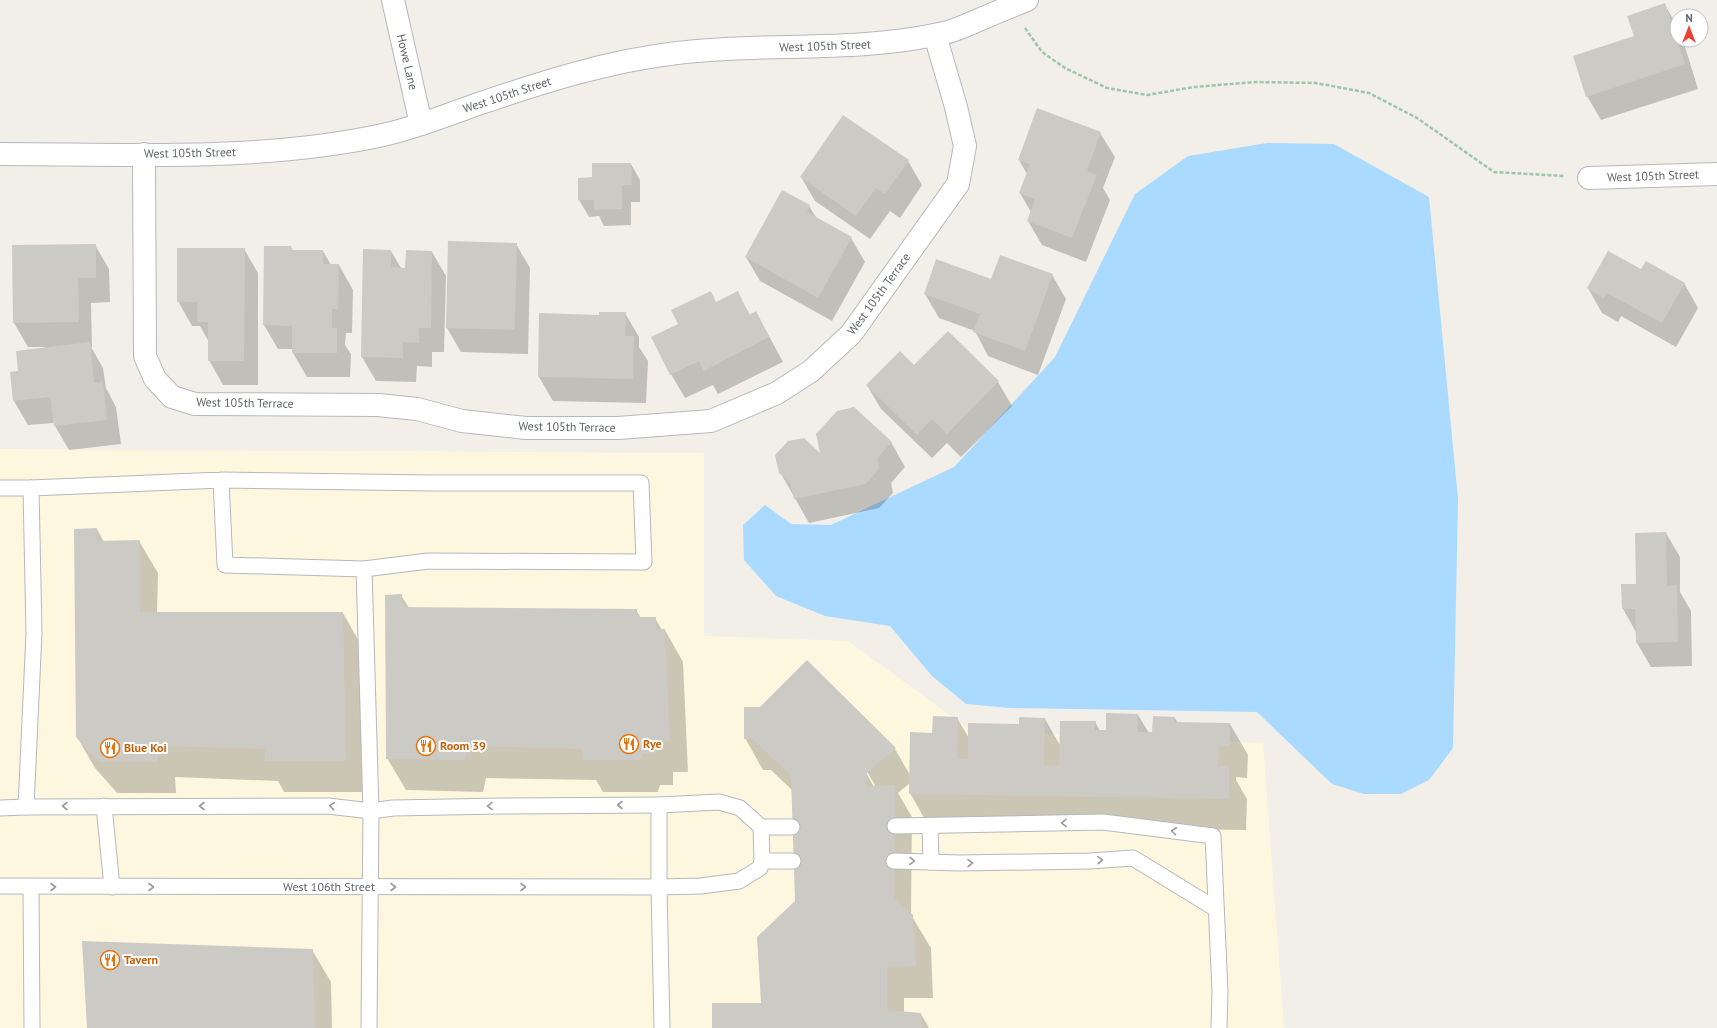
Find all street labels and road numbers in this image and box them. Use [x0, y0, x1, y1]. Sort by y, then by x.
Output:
street label: Howe Lane [394, 32, 421, 91]
street label: West 105th Street [779, 36, 871, 55]
street label: West 105th Street [461, 73, 553, 116]
street label: West 105th Street [144, 144, 236, 161]
street label: West 105th Street [1607, 166, 1699, 185]
street label: West 105th Terrace [844, 250, 913, 338]
street label: West 105th Terrace [196, 394, 294, 411]
street label: West 105th Terrace [518, 418, 616, 435]
street label: West 106th Street [283, 879, 375, 894]

